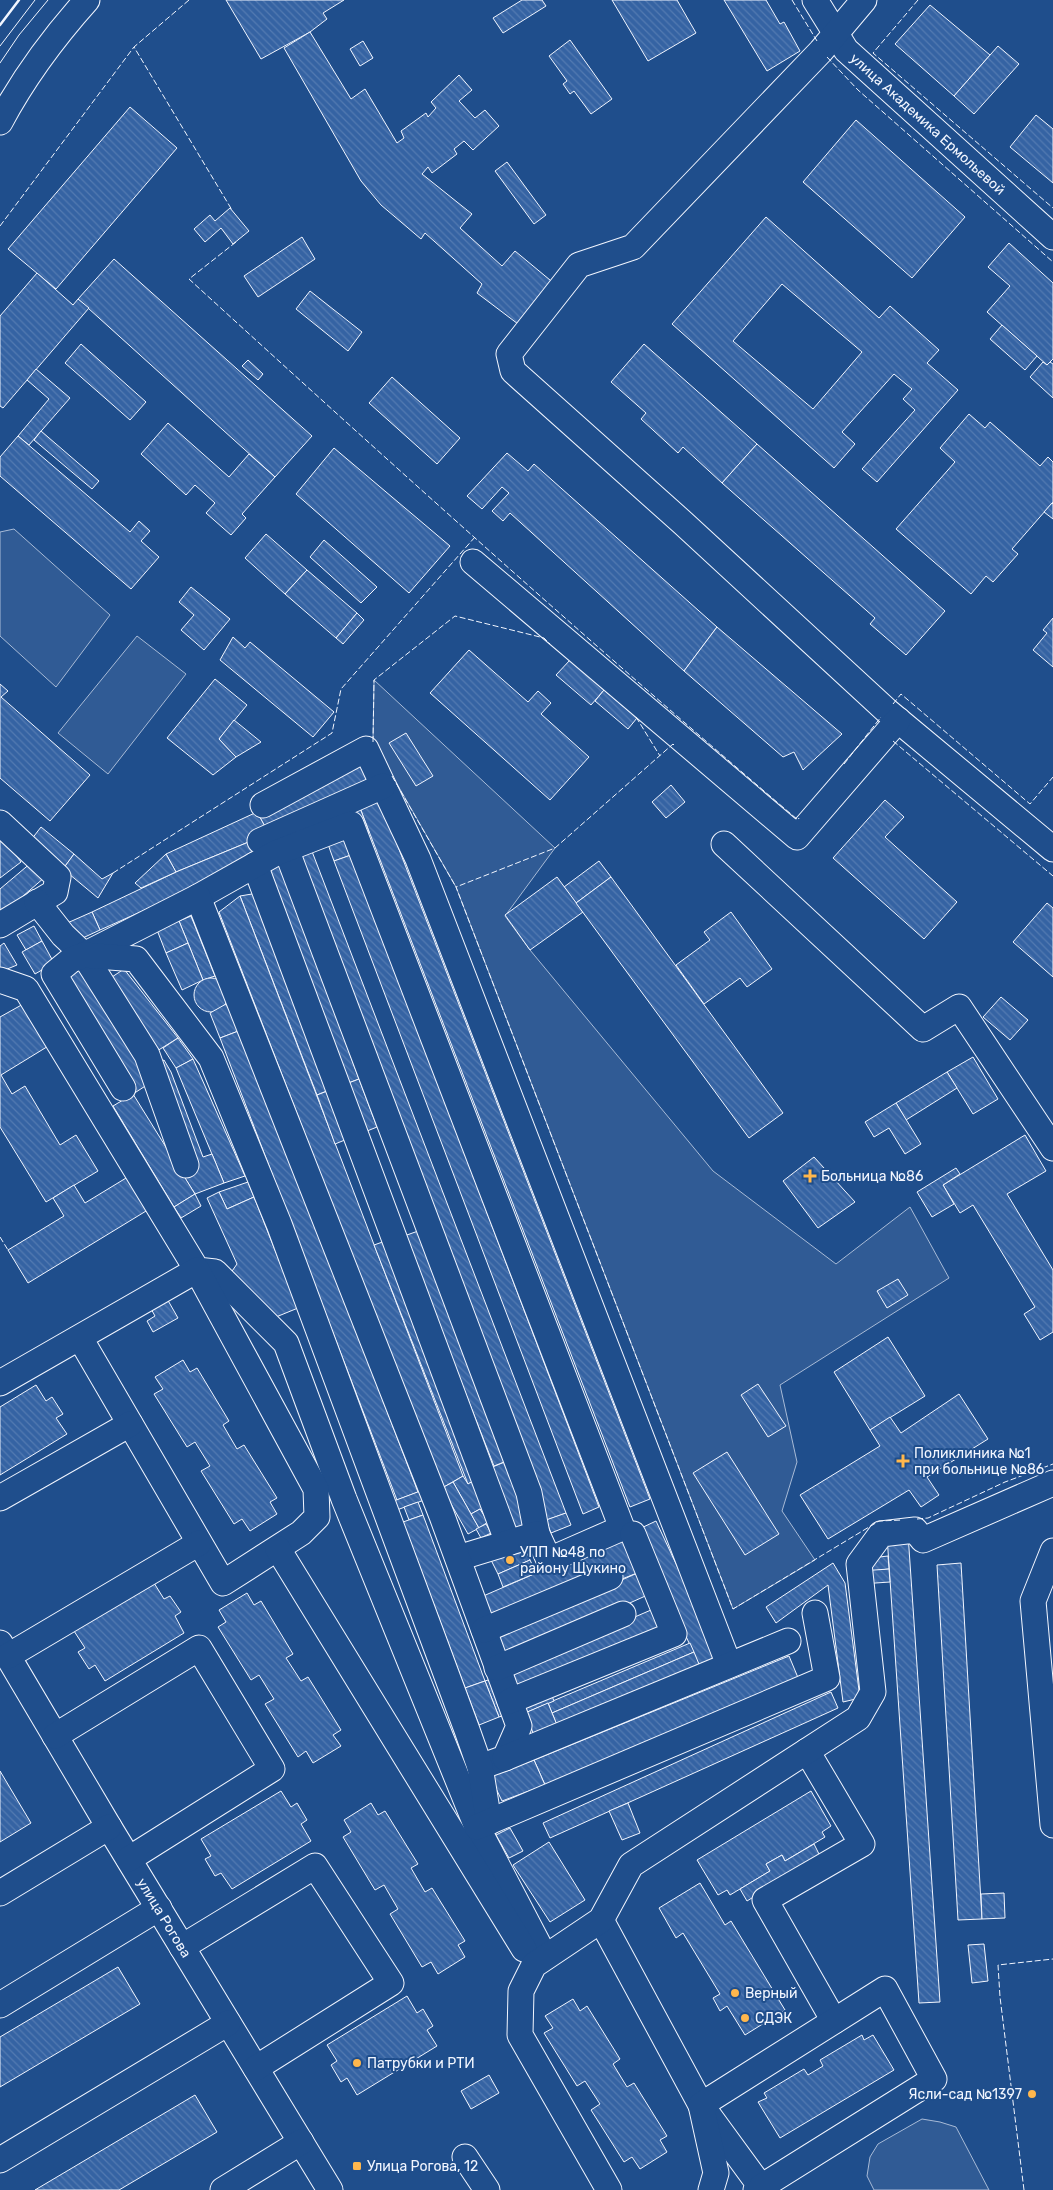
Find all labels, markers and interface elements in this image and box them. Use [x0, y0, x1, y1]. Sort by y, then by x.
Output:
street label: улица Академика Ермольевой [847, 49, 1009, 198]
place label: Больница №86 [821, 1168, 923, 1185]
marker: Больница №86 [803, 1169, 817, 1183]
place label: Поликлиника №1 при больнице №86 [914, 1445, 1044, 1478]
marker: Поликлиника №1 при больнице №86 [896, 1454, 910, 1468]
place label: УПП №48 по району Щукино [520, 1544, 626, 1577]
marker: УПП №48 по району Щукино [504, 1554, 516, 1566]
street label: улица Рогова [133, 1875, 195, 1961]
place label: Верный [745, 1985, 798, 2002]
marker: Верный [729, 1987, 741, 1999]
place label: СДЭК [755, 2010, 792, 2027]
marker: СДЭК [739, 2012, 751, 2024]
place label: Патрубки и РТИ [367, 2055, 475, 2072]
marker: Патрубки и РТИ [351, 2057, 363, 2069]
place label: Ясли-сад №1397 [908, 2086, 1022, 2103]
marker: Ясли-сад №1397 [1026, 2088, 1038, 2100]
place label: Улица Рогова, 12 [367, 2158, 478, 2175]
marker: Улица Рогова, 12 [351, 2160, 363, 2172]

